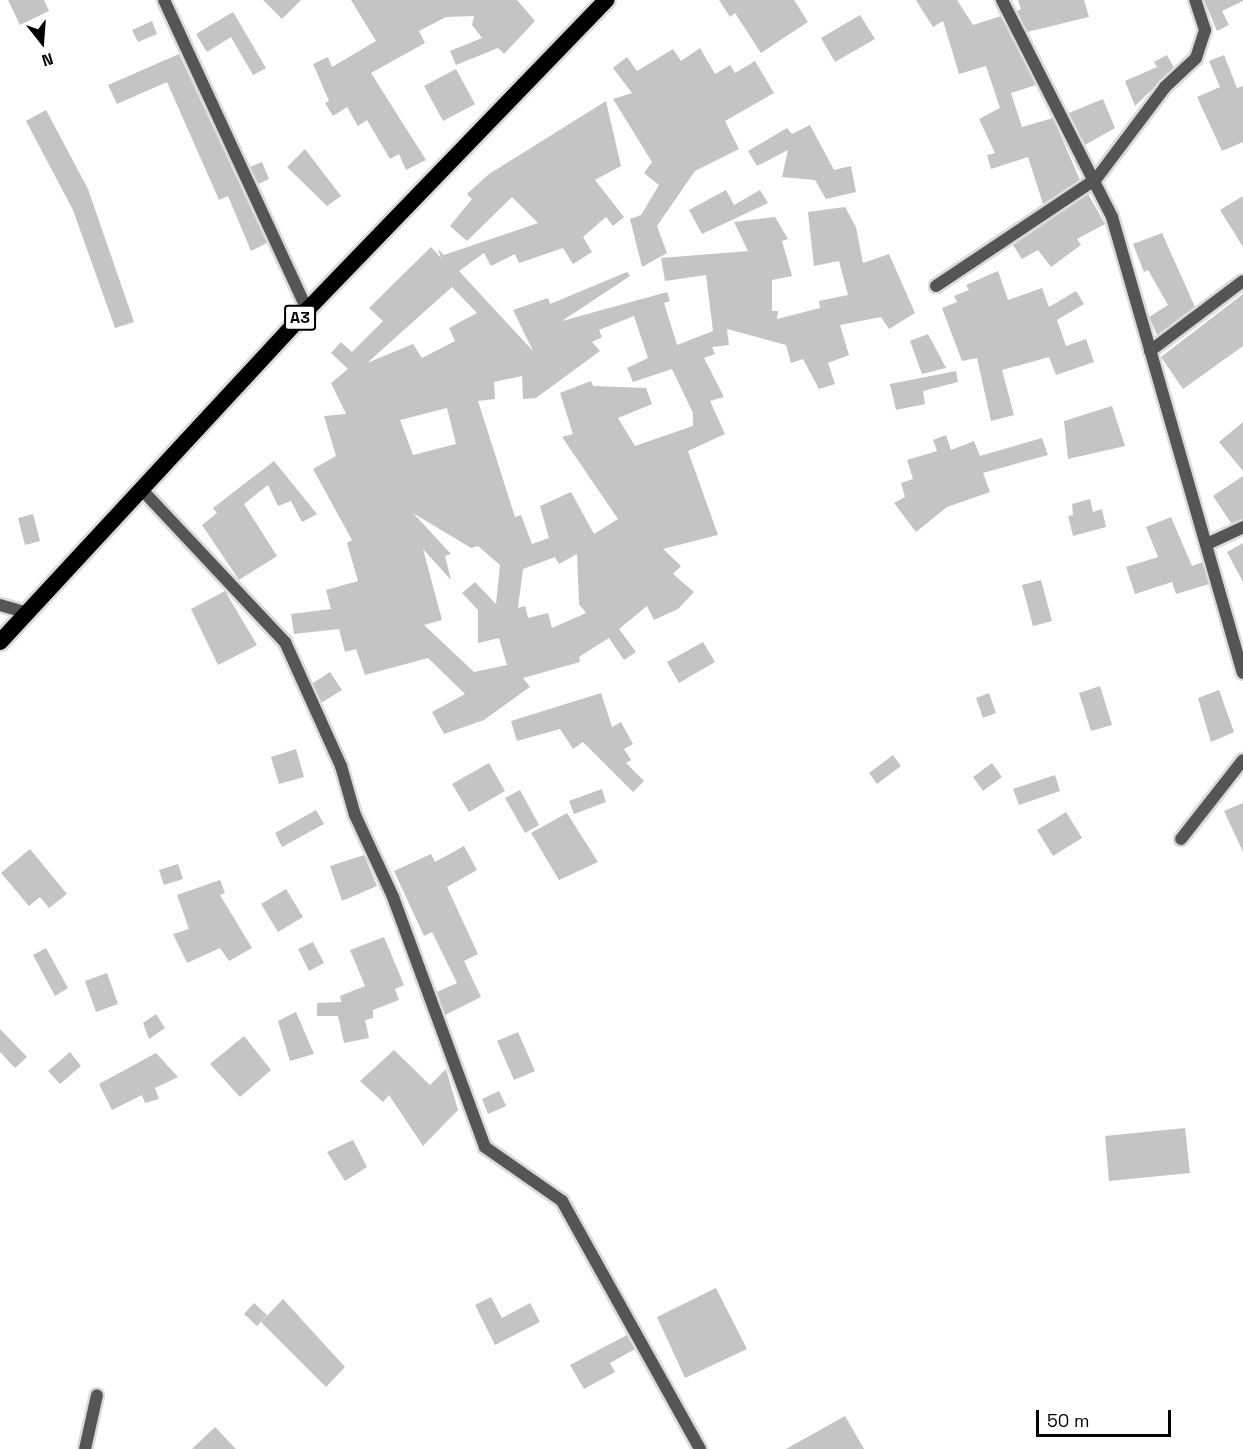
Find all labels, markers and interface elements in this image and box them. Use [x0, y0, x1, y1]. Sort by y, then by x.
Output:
north arrow [12, 12, 72, 72]
text: N [39, 48, 56, 71]
road number: A3 [284, 305, 316, 331]
scale bar [1039, 1398, 1174, 1436]
text: 50 m [1047, 1409, 1089, 1432]

